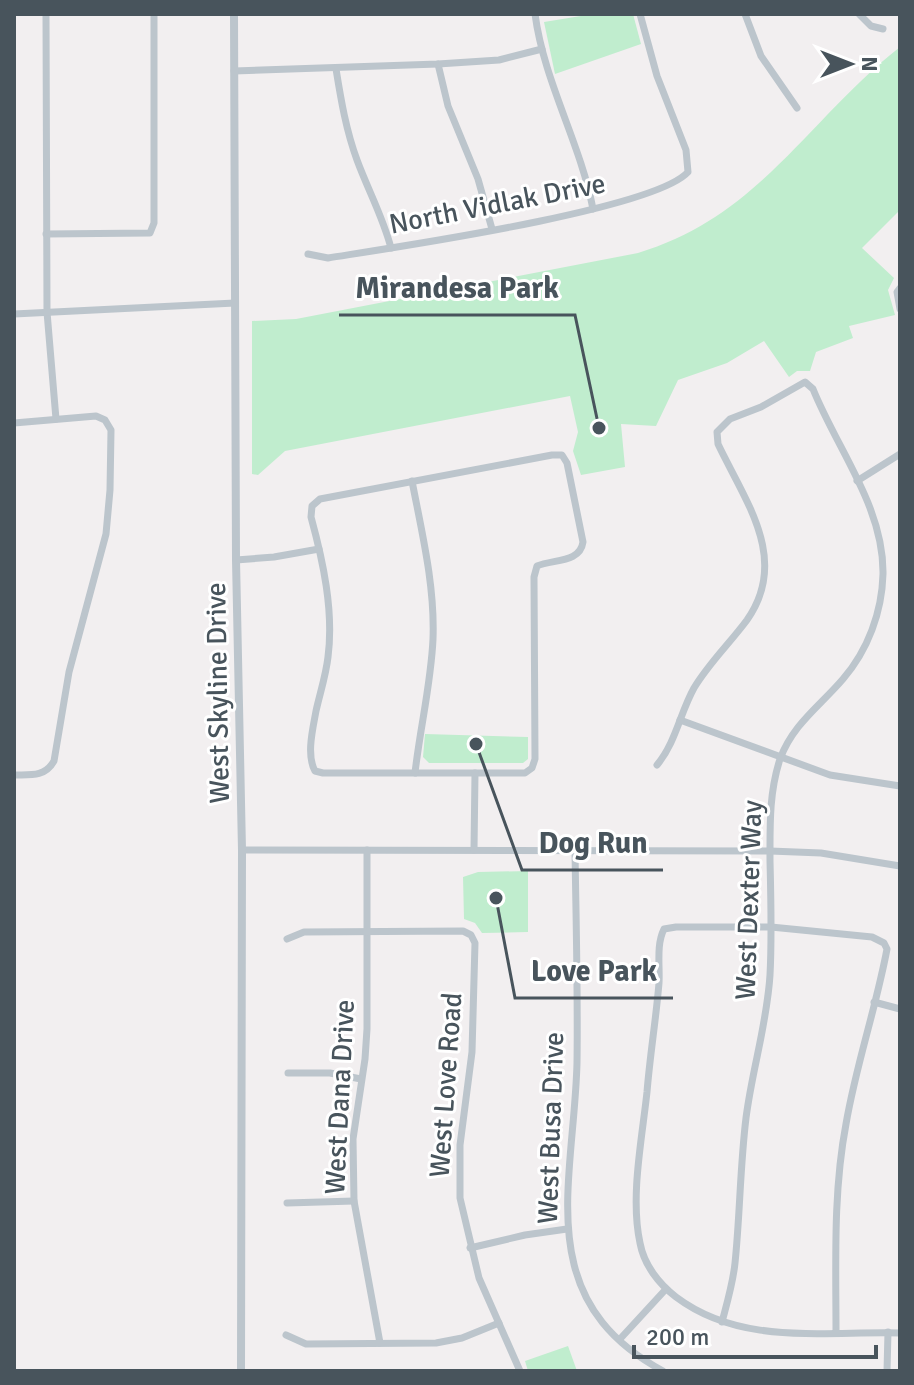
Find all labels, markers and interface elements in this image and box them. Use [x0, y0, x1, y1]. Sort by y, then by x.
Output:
north arrow [810, 24, 890, 104]
text: N [856, 56, 883, 72]
street label: North Vidlak Drive [386, 166, 608, 242]
callout: Mirandesa Park [339, 261, 575, 315]
text: Mirandesa Park [355, 270, 559, 307]
street label: West Skyline Drive [199, 582, 237, 804]
street label: West Dexter Way [729, 800, 769, 1000]
callout: Dog Run [522, 816, 663, 870]
text: Dog Run [538, 825, 648, 862]
callout: Love Park [515, 944, 673, 998]
text: Love Park [531, 953, 658, 990]
street label: West Love Road [423, 991, 469, 1179]
street label: West Dana Drive [318, 999, 362, 1195]
street label: West Busa Drive [531, 1031, 571, 1225]
scale bar [634, 1309, 876, 1359]
text: 200 m [646, 1322, 709, 1352]

